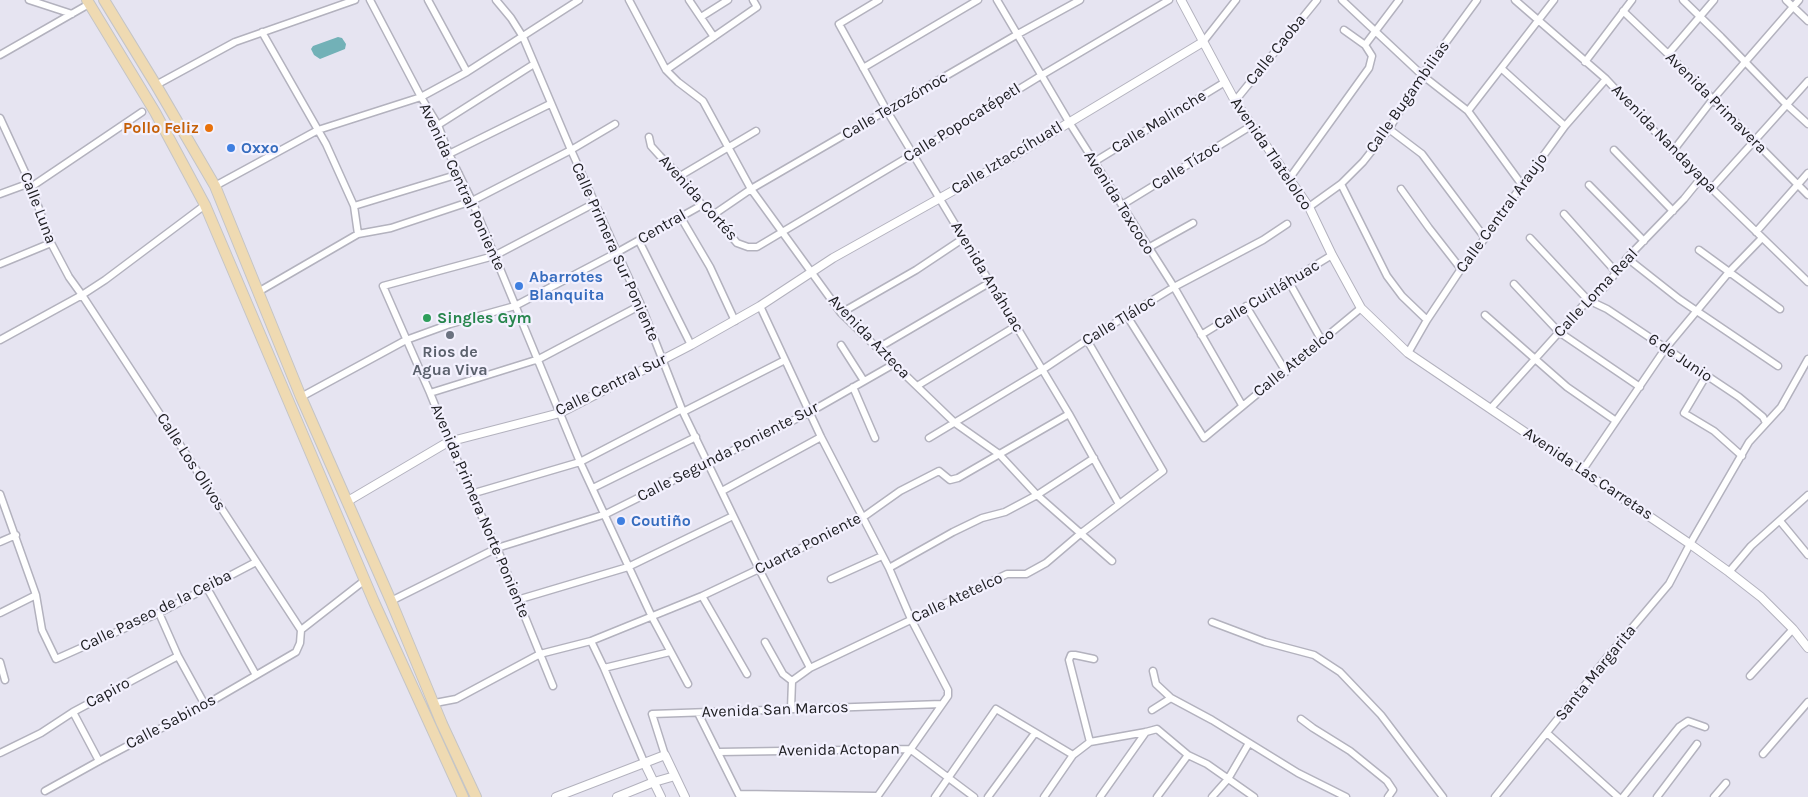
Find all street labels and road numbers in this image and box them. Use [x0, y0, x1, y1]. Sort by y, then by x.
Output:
street label: Calle Caoba [1242, 11, 1310, 89]
street label: Calle Bugambilias [1362, 37, 1454, 157]
street label: Avenida Primavera [1661, 48, 1771, 158]
street label: Calle Tezozómoc [839, 68, 951, 144]
street label: Calle Popocatépetl [900, 79, 1024, 167]
street label: Avenida Nandayapa [1607, 81, 1721, 197]
street label: Calle Malinche [1108, 86, 1210, 158]
street label: Avenida Tlatelolco [1226, 94, 1316, 214]
street label: Avenida Central Poniente [415, 100, 509, 274]
street label: Calle Iztaccíhuatl [948, 117, 1066, 199]
street label: Calle Tízoc [1148, 137, 1224, 195]
street label: Avenida Texcoco [1079, 148, 1159, 258]
street label: Calle Central Araujo [1452, 149, 1552, 277]
street label: Avenida Cortés [655, 151, 741, 245]
street label: Calle Primera Sur Poniente [567, 160, 663, 344]
street label: Calle Luna [16, 169, 60, 247]
street label: Central [634, 205, 690, 249]
street label: Avenida Anáhuac [946, 218, 1028, 336]
street label: Calle Loma Real [1550, 245, 1642, 341]
street label: Calle Cuitláhuac [1211, 256, 1323, 334]
street label: Avenida Azteca [824, 291, 914, 383]
street label: Calle Tláloc [1079, 292, 1159, 350]
street label: Calle Atetelco [1250, 324, 1338, 402]
street label: 6 de Junio [1644, 329, 1716, 387]
street label: Calle Central Sur [552, 350, 670, 420]
street label: Calle Segunda Poniente Sur [634, 398, 822, 506]
street label: Avenida Primera Norte Poniente [426, 401, 534, 621]
street label: Calle Los Olivos [152, 409, 230, 515]
street label: Avenida Las Carretas [1520, 424, 1656, 524]
street label: Cuarta Poniente [752, 509, 864, 579]
street label: Calle Paseo de la Ceiba [77, 566, 235, 656]
street label: Calle Atetelco [908, 568, 1006, 628]
street label: Santa Margarita [1551, 621, 1641, 725]
street label: Capiro [83, 673, 133, 713]
street label: Calle Sabinos [123, 690, 219, 754]
street label: Avenida San Marcos [701, 698, 849, 722]
street label: Avenida Actopan [778, 739, 900, 761]

